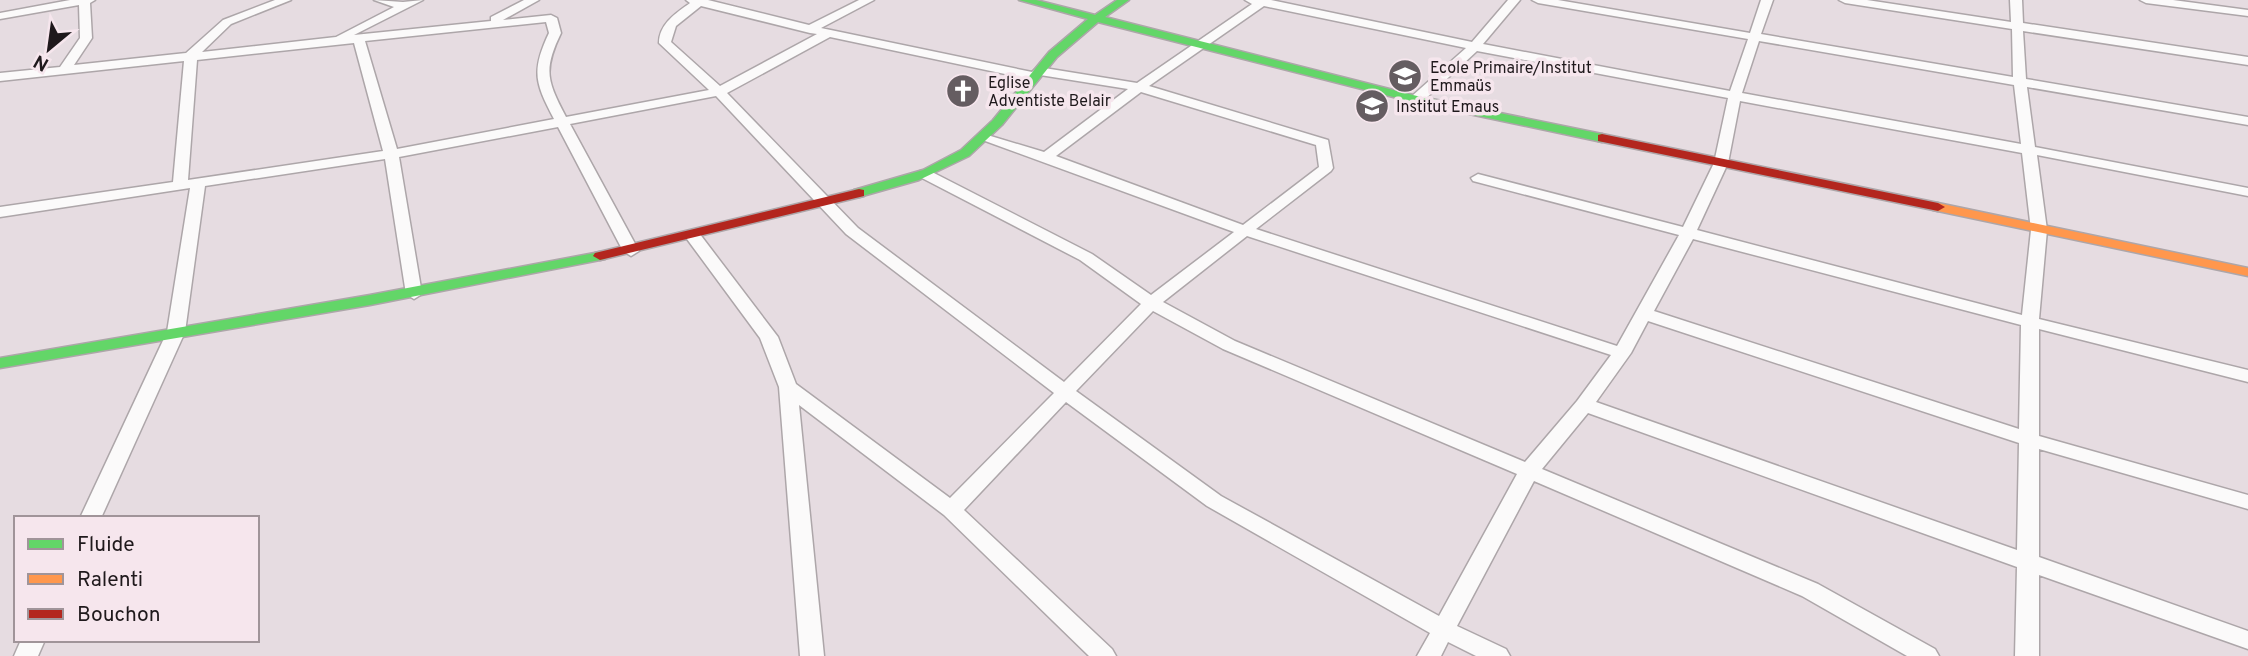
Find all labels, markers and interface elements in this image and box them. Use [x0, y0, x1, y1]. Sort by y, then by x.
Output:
north arrow [14, 14, 84, 84]
text: N [30, 48, 54, 76]
school or university icon: Ecole Primaire/Institut Emmaüs [1386, 57, 1424, 95]
place label: Ecole Primaire/Institut Emmaüs [1430, 59, 1592, 97]
church icon: Eglise Adventiste Belair [944, 72, 982, 110]
place label: Eglise Adventiste Belair [988, 74, 1111, 112]
school or university icon: Institut Emaus [1353, 87, 1391, 125]
place label: Institut Emaus [1396, 98, 1499, 118]
legend [14, 516, 259, 642]
text: Fluide [77, 532, 135, 559]
text: Ralenti [77, 567, 143, 594]
text: Bouchon [77, 602, 160, 629]

